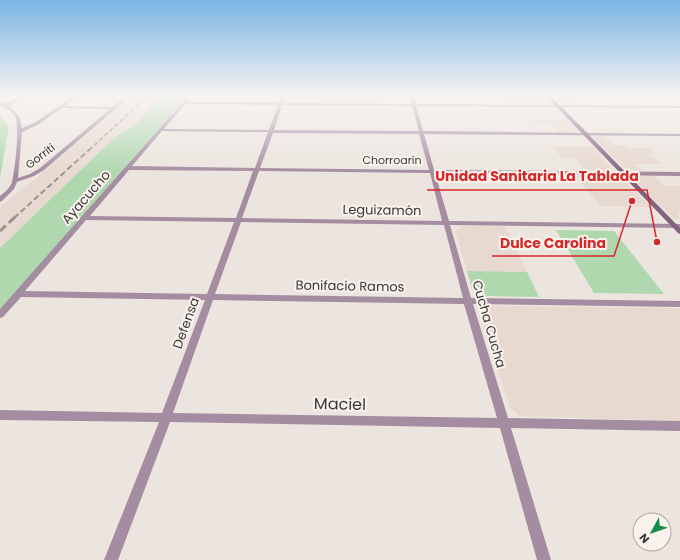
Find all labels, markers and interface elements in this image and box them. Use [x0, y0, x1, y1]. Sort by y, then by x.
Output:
street label: Gorriti [22, 139, 58, 172]
street label: Chorroarín [362, 152, 422, 168]
callout: Unidad Sanitaria La Tablada [427, 164, 647, 190]
street label: Ayacucho [57, 166, 115, 228]
text: Unidad Sanitaria La Tablada [435, 166, 639, 186]
street label: Leguizamón [342, 200, 422, 220]
callout: Dulce Carolina [492, 230, 614, 256]
text: Dulce Carolina [500, 233, 606, 253]
street label: Bonifacio Ramos [295, 276, 405, 296]
street label: Cucha Cucha [467, 278, 511, 370]
street label: Defensa [168, 295, 204, 351]
street label: Maciel [314, 392, 366, 416]
north arrow [632, 512, 672, 552]
text: N [636, 530, 653, 547]

